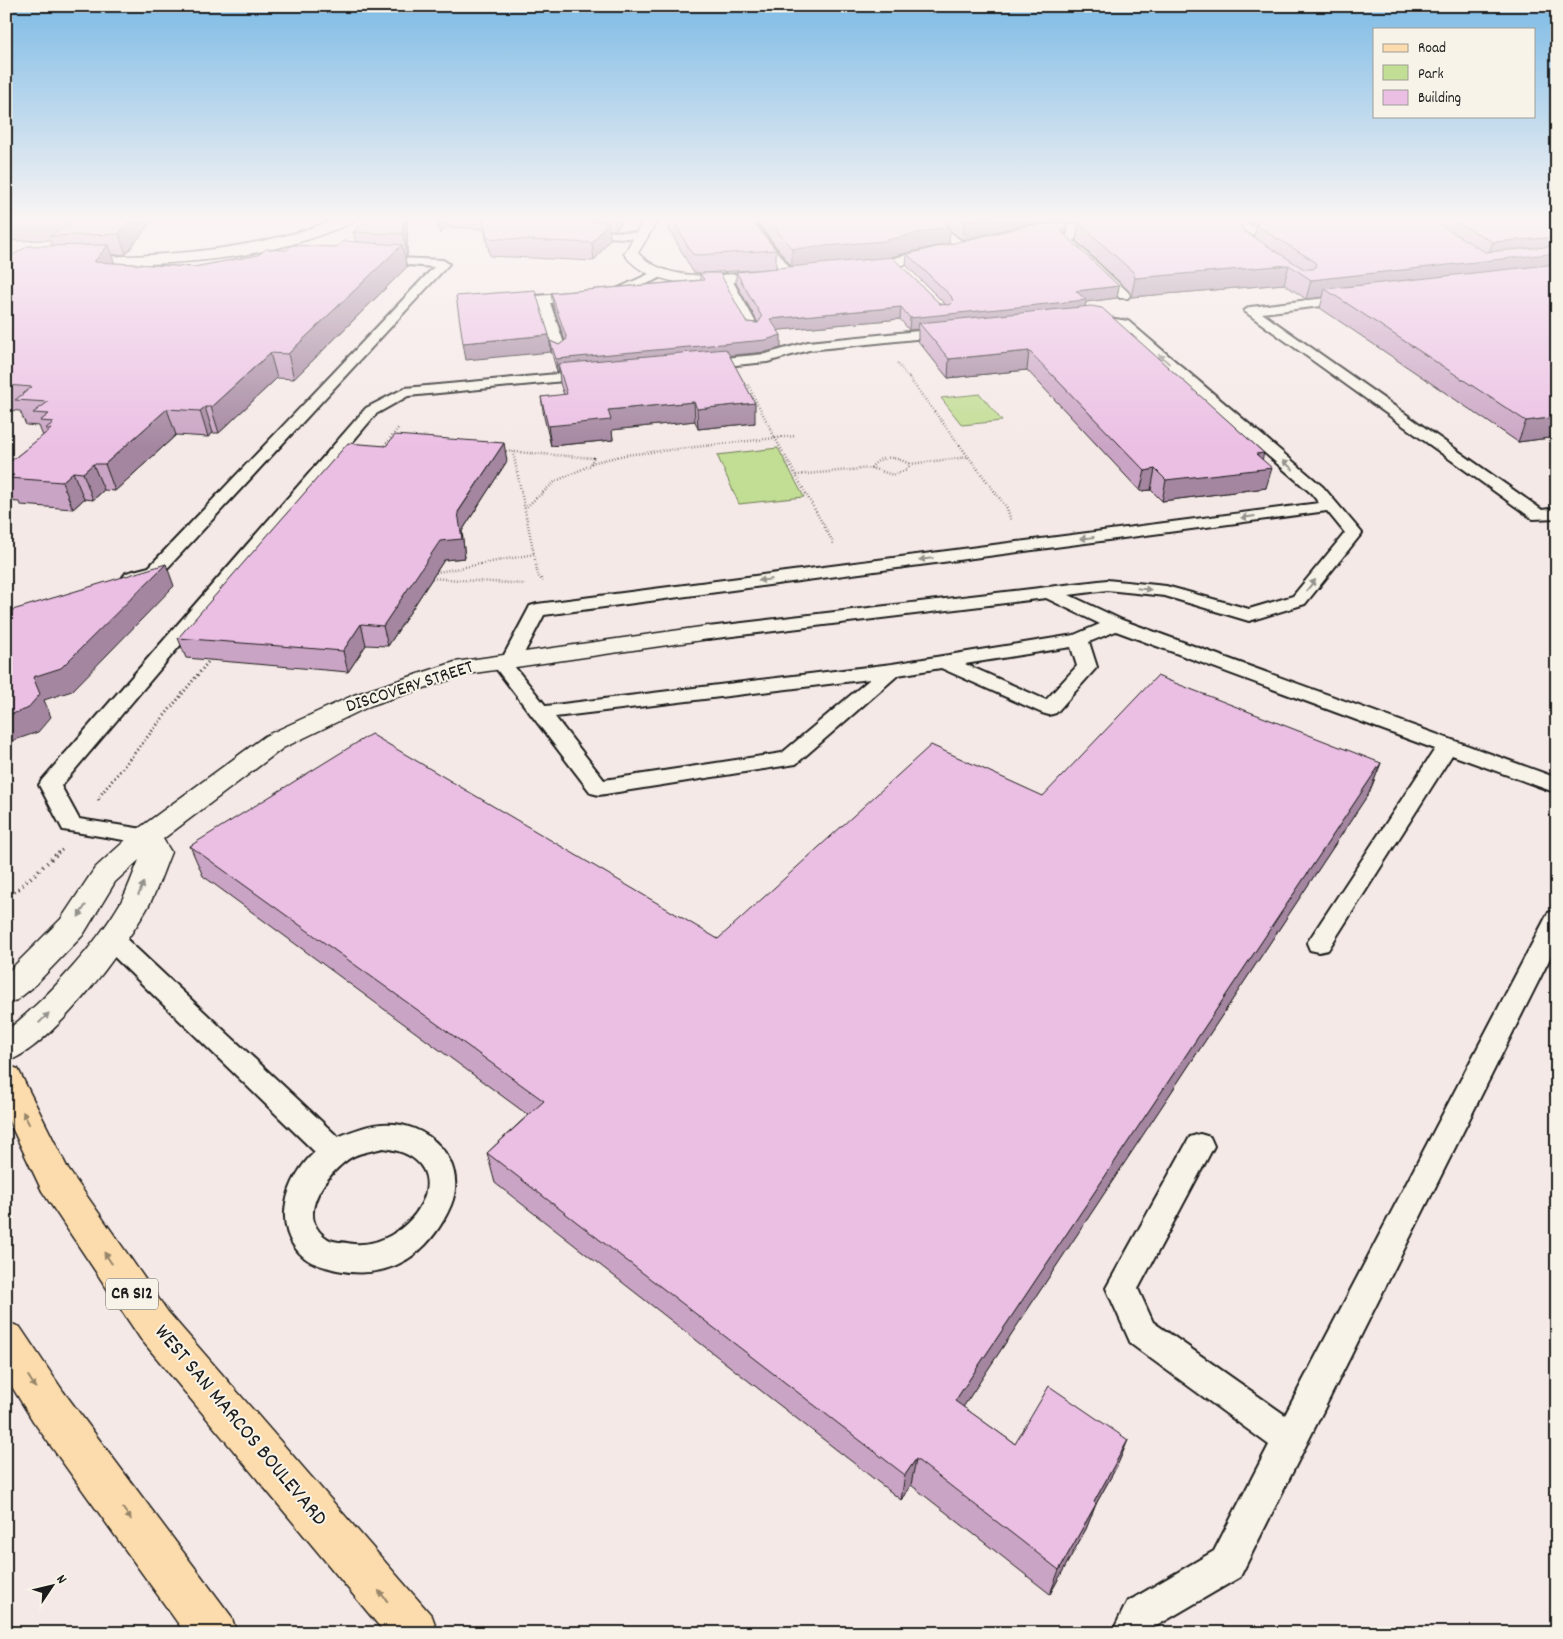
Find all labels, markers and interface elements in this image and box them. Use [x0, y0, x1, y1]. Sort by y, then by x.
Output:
legend [1373, 28, 1536, 118]
text: Road [1418, 38, 1446, 60]
text: Park [1418, 64, 1444, 86]
text: Building [1418, 88, 1461, 110]
one-way arrow [1159, 353, 1171, 365]
one-way arrow [1282, 459, 1295, 470]
one-way arrow [1240, 513, 1256, 521]
one-way arrow [1079, 534, 1095, 542]
one-way arrow [918, 555, 934, 563]
one-way arrow [756, 576, 772, 584]
one-way arrow [1305, 579, 1316, 592]
one-way arrow [1136, 585, 1152, 593]
street label: DISCOVERY STREET [343, 655, 478, 721]
one-way arrow [137, 882, 145, 896]
one-way arrow [78, 905, 87, 918]
one-way arrow [38, 1013, 50, 1025]
one-way arrow [22, 1111, 30, 1125]
one-way arrow [103, 1251, 113, 1264]
road number: CR S12 [106, 1278, 158, 1310]
street label: WEST SAN MARCOS BOULEVARD [146, 1318, 334, 1534]
one-way arrow [28, 1376, 37, 1389]
one-way arrow [122, 1507, 132, 1521]
north arrow [28, 1562, 78, 1612]
text: N [51, 1571, 71, 1588]
one-way arrow [378, 1589, 389, 1602]

